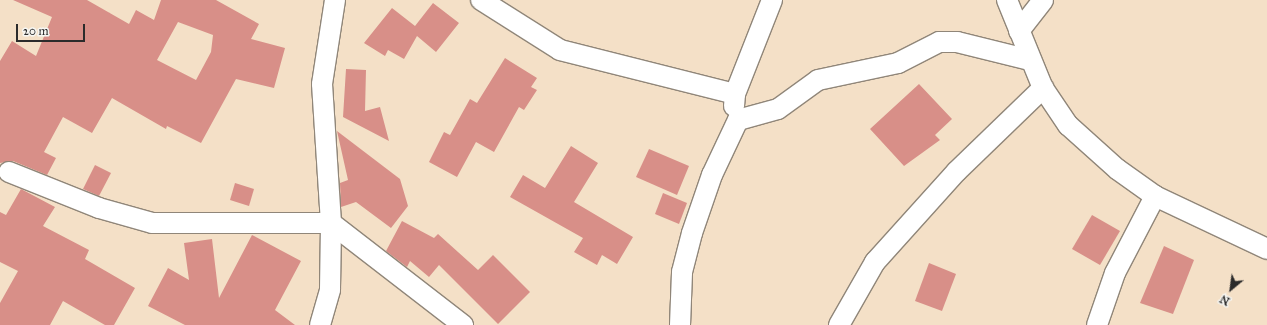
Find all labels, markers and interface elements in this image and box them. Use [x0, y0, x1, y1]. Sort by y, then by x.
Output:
scale bar [18, 16, 87, 42]
text: 20 m [23, 24, 49, 38]
north arrow [1211, 269, 1251, 309]
text: N [1218, 292, 1232, 308]

